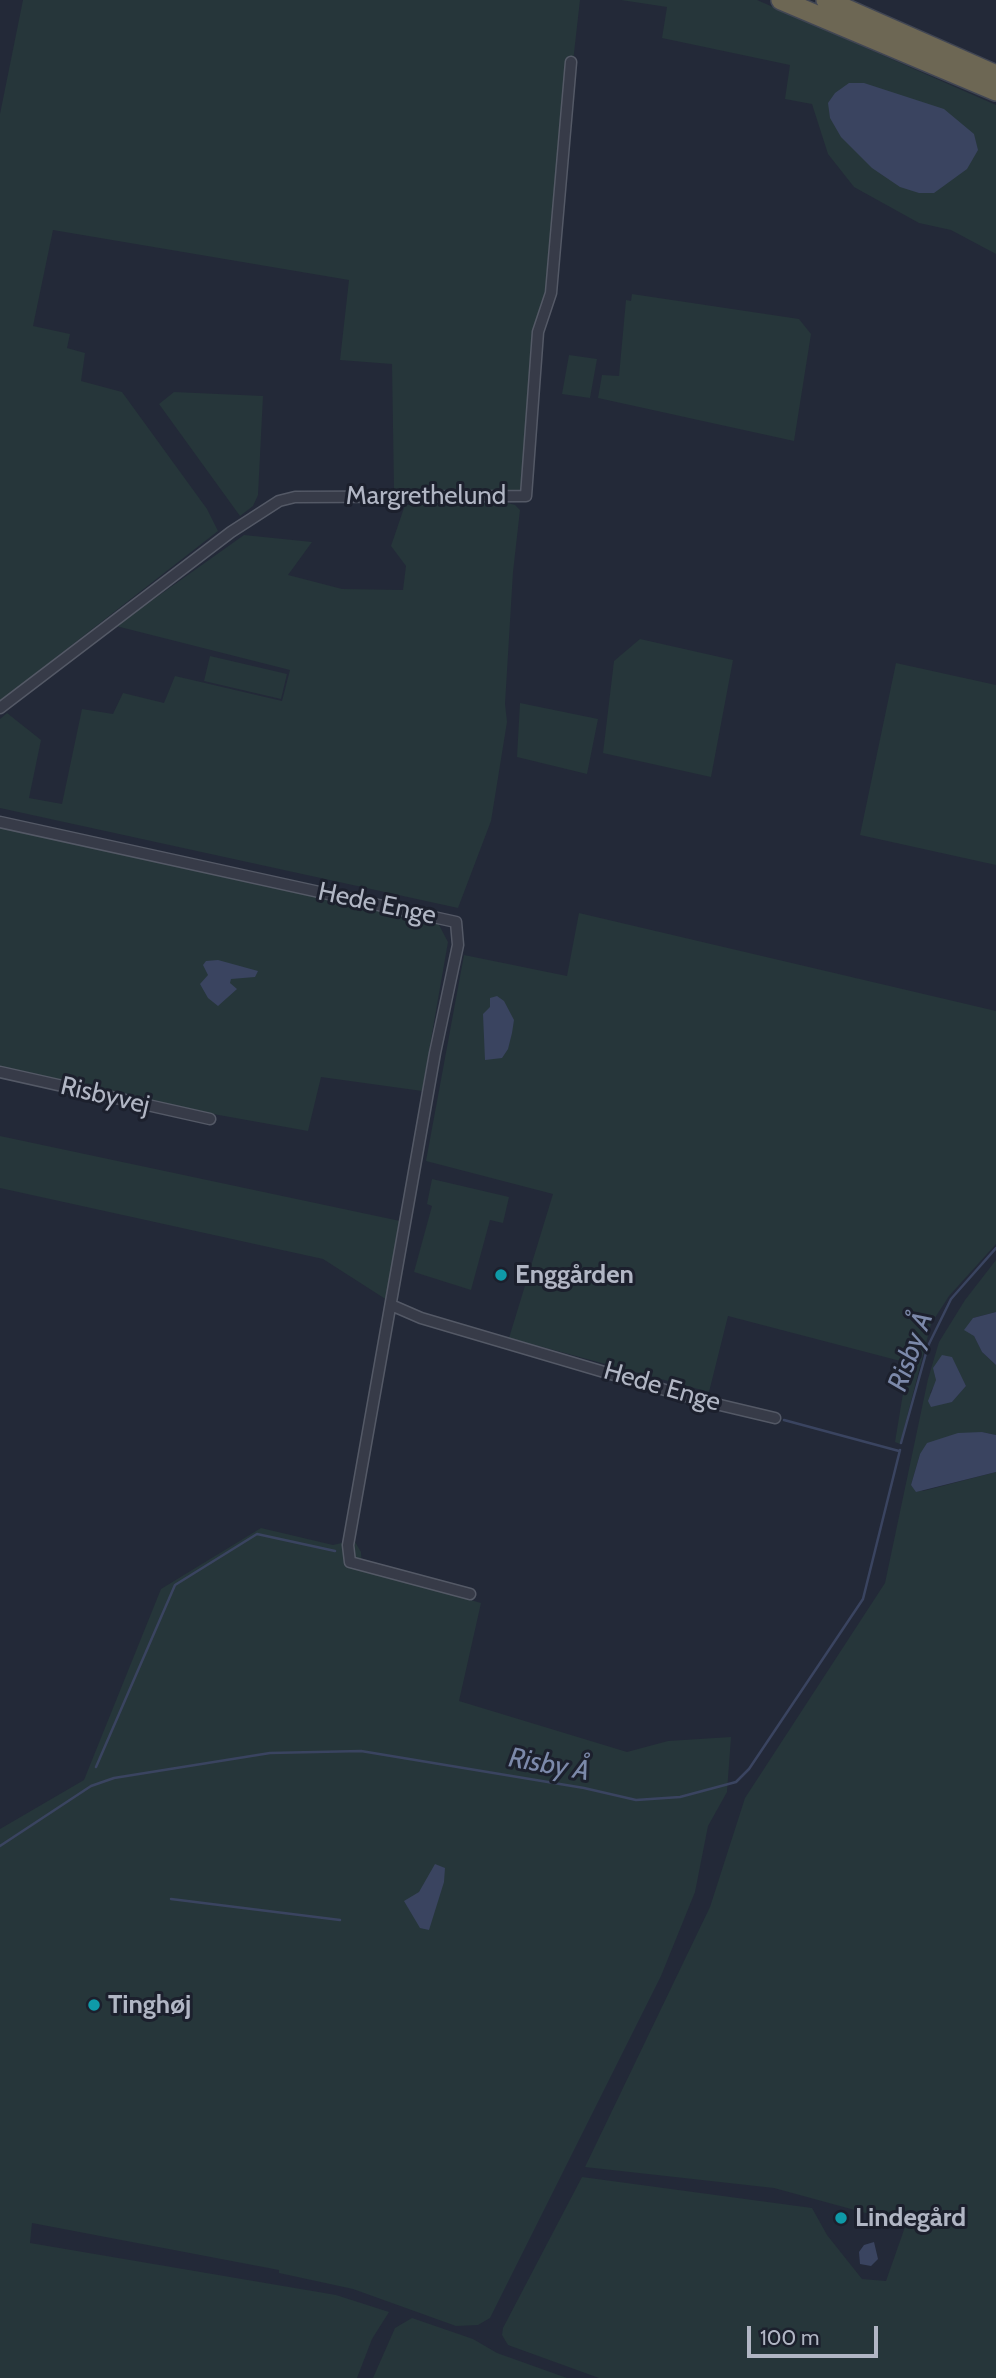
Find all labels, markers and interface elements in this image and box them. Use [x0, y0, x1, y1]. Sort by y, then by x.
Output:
street label: Margrethelund [346, 480, 506, 512]
street label: Hede Enge [315, 876, 439, 932]
street label: Risbyvej [57, 1071, 153, 1121]
place label: Enggården [515, 1259, 634, 1291]
marker: Enggården [493, 1267, 509, 1283]
water label: Risby Å [881, 1308, 941, 1396]
street label: Hede Enge [600, 1355, 724, 1419]
water label: Risby Å [506, 1741, 592, 1789]
place label: Tinghøj [108, 1989, 191, 2021]
marker: Tinghøj [86, 1997, 102, 2013]
place label: Lindegård [855, 2202, 966, 2234]
marker: Lindegård [833, 2210, 849, 2226]
scale bar [751, 2312, 882, 2356]
text: 100 m [760, 2325, 819, 2350]

